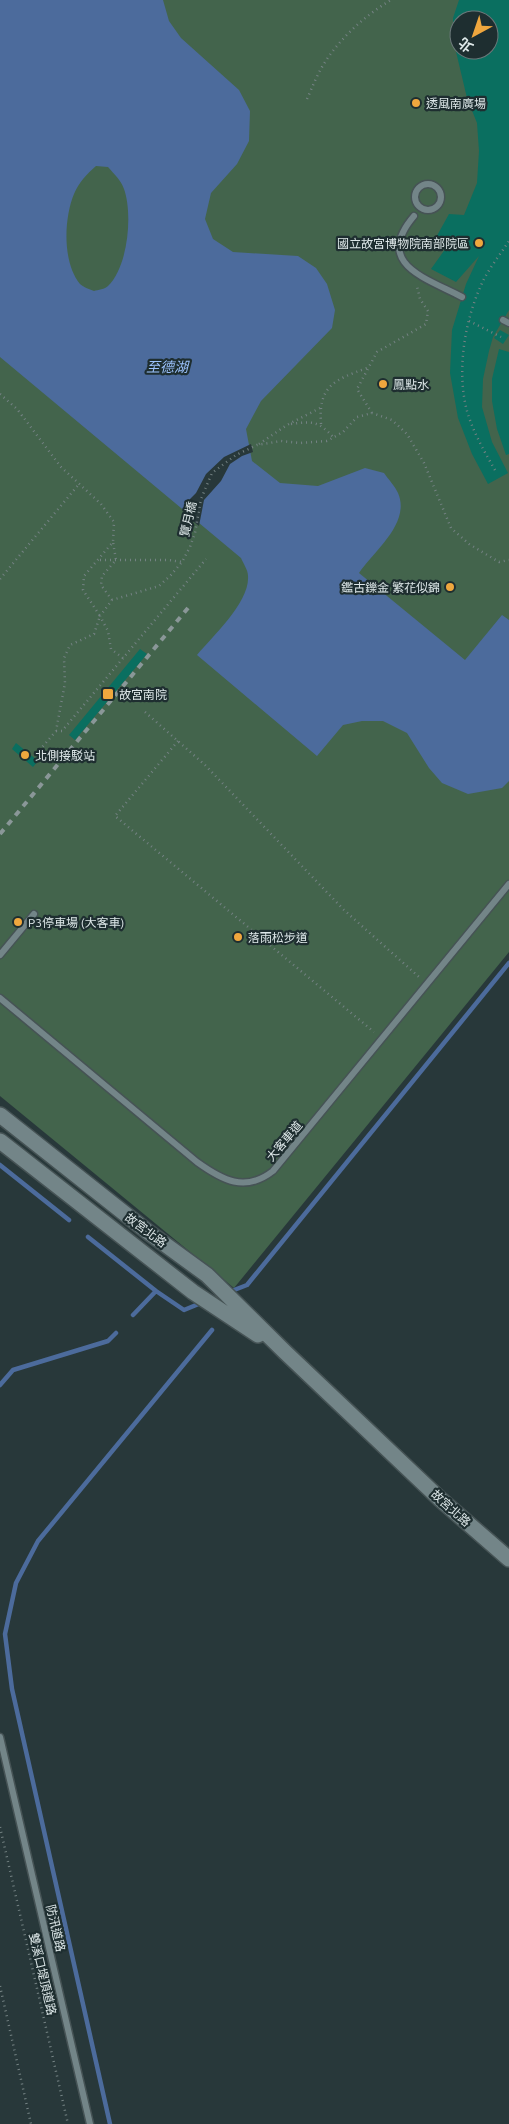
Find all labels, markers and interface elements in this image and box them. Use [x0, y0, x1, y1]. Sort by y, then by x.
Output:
north arrow [449, 10, 499, 60]
text: 北 [455, 34, 476, 56]
marker: 透風南廣場 [410, 97, 422, 109]
place label: 透風南廣場 [426, 97, 486, 110]
place label: 國立故宮博物院南部院區 [337, 237, 469, 250]
marker: 國立故宮博物院南部院區 [473, 237, 485, 249]
water label: 至德湖 [146, 359, 190, 375]
marker: 鳳點水 [377, 378, 389, 390]
place label: 鳳點水 [393, 378, 429, 391]
street label: 覽月橋 [178, 500, 198, 538]
place label: 鑑古鑠金 繁花似錦 [341, 581, 440, 594]
marker: 鑑古鑠金 繁花似錦 [444, 581, 456, 593]
marker: 故宮南院 [101, 687, 115, 701]
place label: 故宮南院 [119, 688, 167, 701]
marker: 北側接駁站 [19, 749, 31, 761]
place label: 北側接駁站 [35, 749, 95, 762]
marker: P3停車場 (大客車) [12, 916, 24, 928]
place label: P3停車場 (大客車) [28, 916, 124, 930]
marker: 落雨松步道 [232, 931, 244, 943]
place label: 落雨松步道 [248, 931, 308, 944]
street label: 大客車道 [264, 1118, 304, 1164]
street label: 故宮北路 [123, 1210, 169, 1250]
street label: 故宮北路 [429, 1487, 473, 1529]
street label: 防汛道路 [44, 1903, 68, 1953]
street label: 雙溪口堤頂道路 [27, 1932, 59, 2016]

